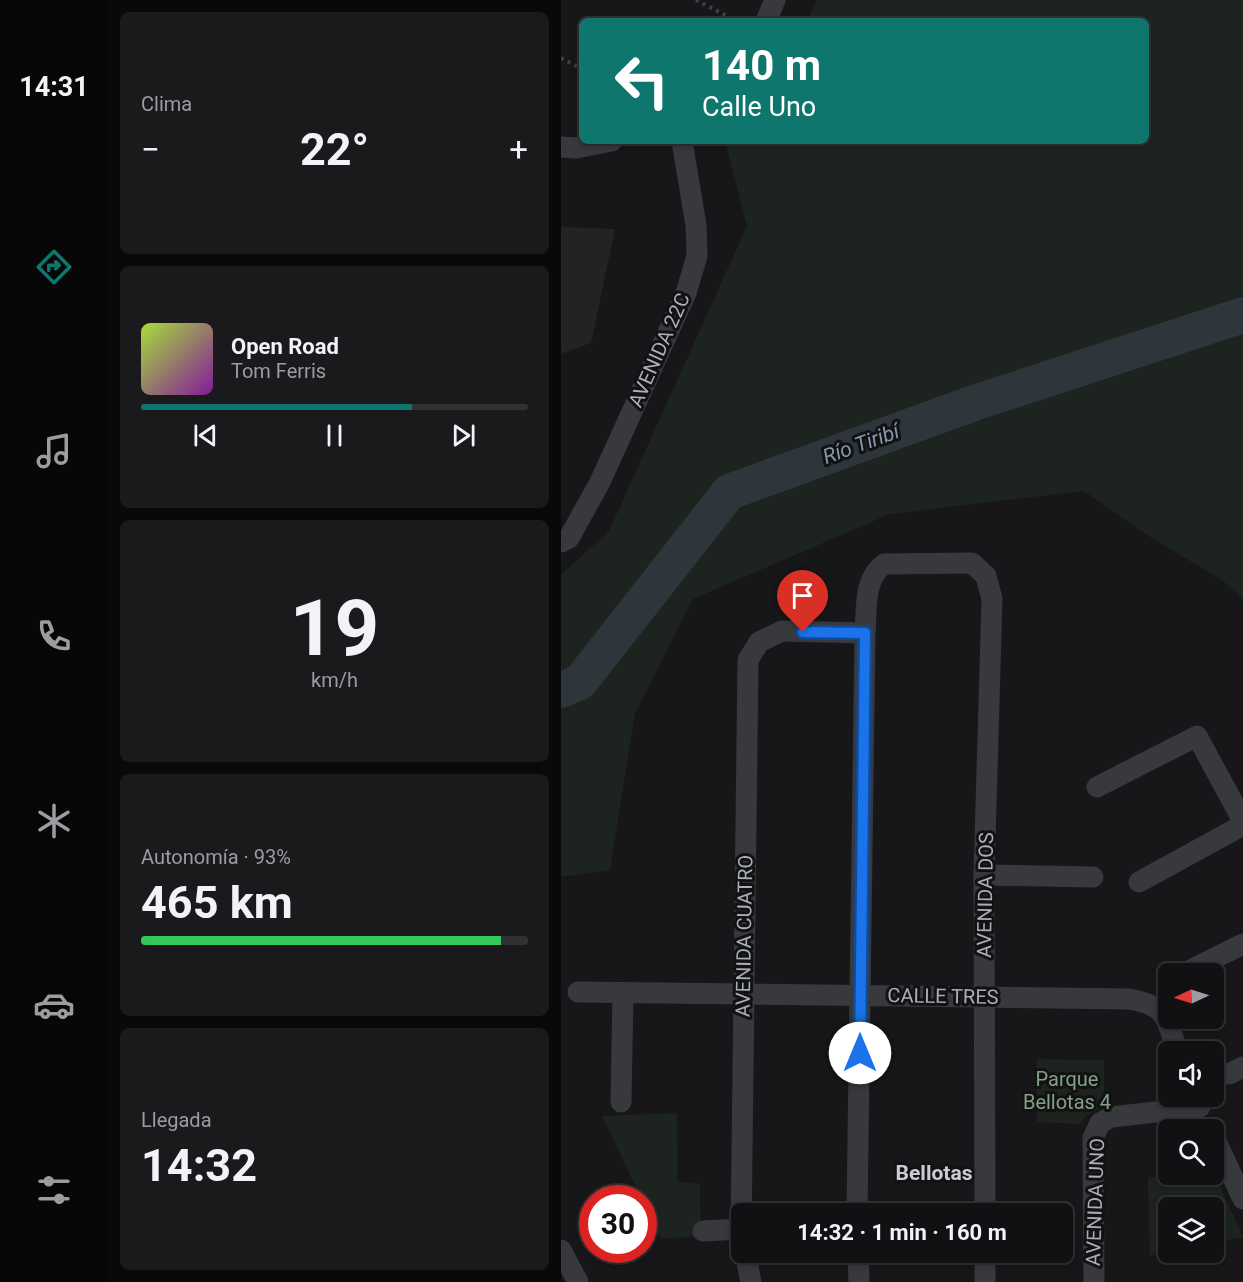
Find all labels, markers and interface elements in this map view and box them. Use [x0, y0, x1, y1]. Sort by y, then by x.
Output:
text: 140 m [702, 41, 821, 90]
icon: left [603, 42, 681, 120]
text: 14:31 [19, 71, 89, 103]
text: Calle Uno [702, 91, 816, 123]
text: Clima [141, 92, 192, 116]
text: 22° [300, 123, 369, 176]
text: − [141, 130, 160, 169]
text: + [509, 130, 528, 169]
icon: directions [33, 246, 75, 288]
street label: AVENIDA 22C [623, 289, 695, 411]
text: Open Road [231, 334, 339, 359]
text: Tom Ferris [231, 359, 326, 383]
water label: Río Tiribí [820, 418, 905, 469]
icon: previous [189, 419, 222, 452]
icon: pause [318, 419, 351, 452]
icon: next [447, 419, 480, 452]
icon: music [33, 430, 75, 472]
pin [777, 570, 828, 632]
icon: arrive [786, 579, 819, 612]
text: 19 [290, 583, 379, 674]
icon: phone [33, 615, 75, 657]
text: km/h [311, 668, 358, 692]
icon: climate [33, 800, 75, 842]
street label: AVENIDA DOS [972, 832, 998, 958]
text: Autonomía · 93% [141, 845, 291, 869]
street label: AVENIDA CUATRO [731, 855, 757, 1017]
text: 465 km [141, 876, 293, 929]
north arrow [1158, 963, 1224, 1029]
map controls [1158, 963, 1224, 1263]
street label: CALLE TRES [887, 983, 999, 1009]
icon: car [33, 984, 75, 1026]
position arrow [828, 1021, 892, 1085]
button: sound [1158, 1041, 1224, 1107]
park label: Parque Bellotas 4 [1023, 1067, 1111, 1114]
text: Llegada [141, 1108, 212, 1132]
button: search [1158, 1119, 1224, 1185]
street label: AVENIDA UNO [1081, 1138, 1109, 1266]
text: 14:32 [141, 1139, 257, 1192]
district label: Bellotas [896, 1161, 973, 1185]
icon: filters [33, 1169, 75, 1211]
speed limit sign: 30 [579, 1185, 657, 1263]
button: layers [1158, 1197, 1224, 1263]
text: 14:32 · 1 min · 160 m [797, 1220, 1007, 1245]

